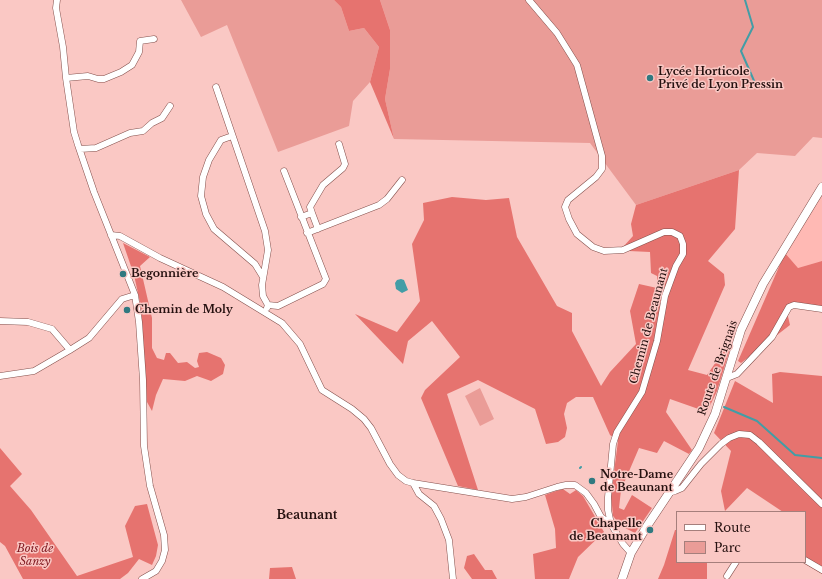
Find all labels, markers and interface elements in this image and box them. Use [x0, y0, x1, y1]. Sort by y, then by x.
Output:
place label: Lycée Horticole Privé de Lyon Pressin [658, 65, 783, 91]
marker: Lycée Horticole Privé de Lyon Pressin [645, 73, 655, 83]
place label: Begonnière [131, 267, 198, 281]
street label: Chemin de Beaunant [627, 267, 671, 385]
marker: Begonnière [118, 269, 128, 279]
place label: Chemin de Moly [135, 303, 233, 317]
marker: Chemin de Moly [122, 305, 132, 315]
street label: Route de Brignais [695, 319, 741, 417]
place label: Notre-Dame de Beaunant [600, 468, 673, 494]
marker: Notre-Dame de Beaunant [587, 476, 597, 486]
district label: Beaunant [277, 509, 337, 523]
legend [676, 511, 806, 563]
place label: Chapelle de Beaunant [569, 517, 642, 543]
text: Route [714, 520, 751, 535]
marker: Chapelle de Beaunant [645, 525, 655, 535]
text: Parc [714, 540, 741, 555]
park label: Bois de Sanzy [17, 542, 53, 568]

